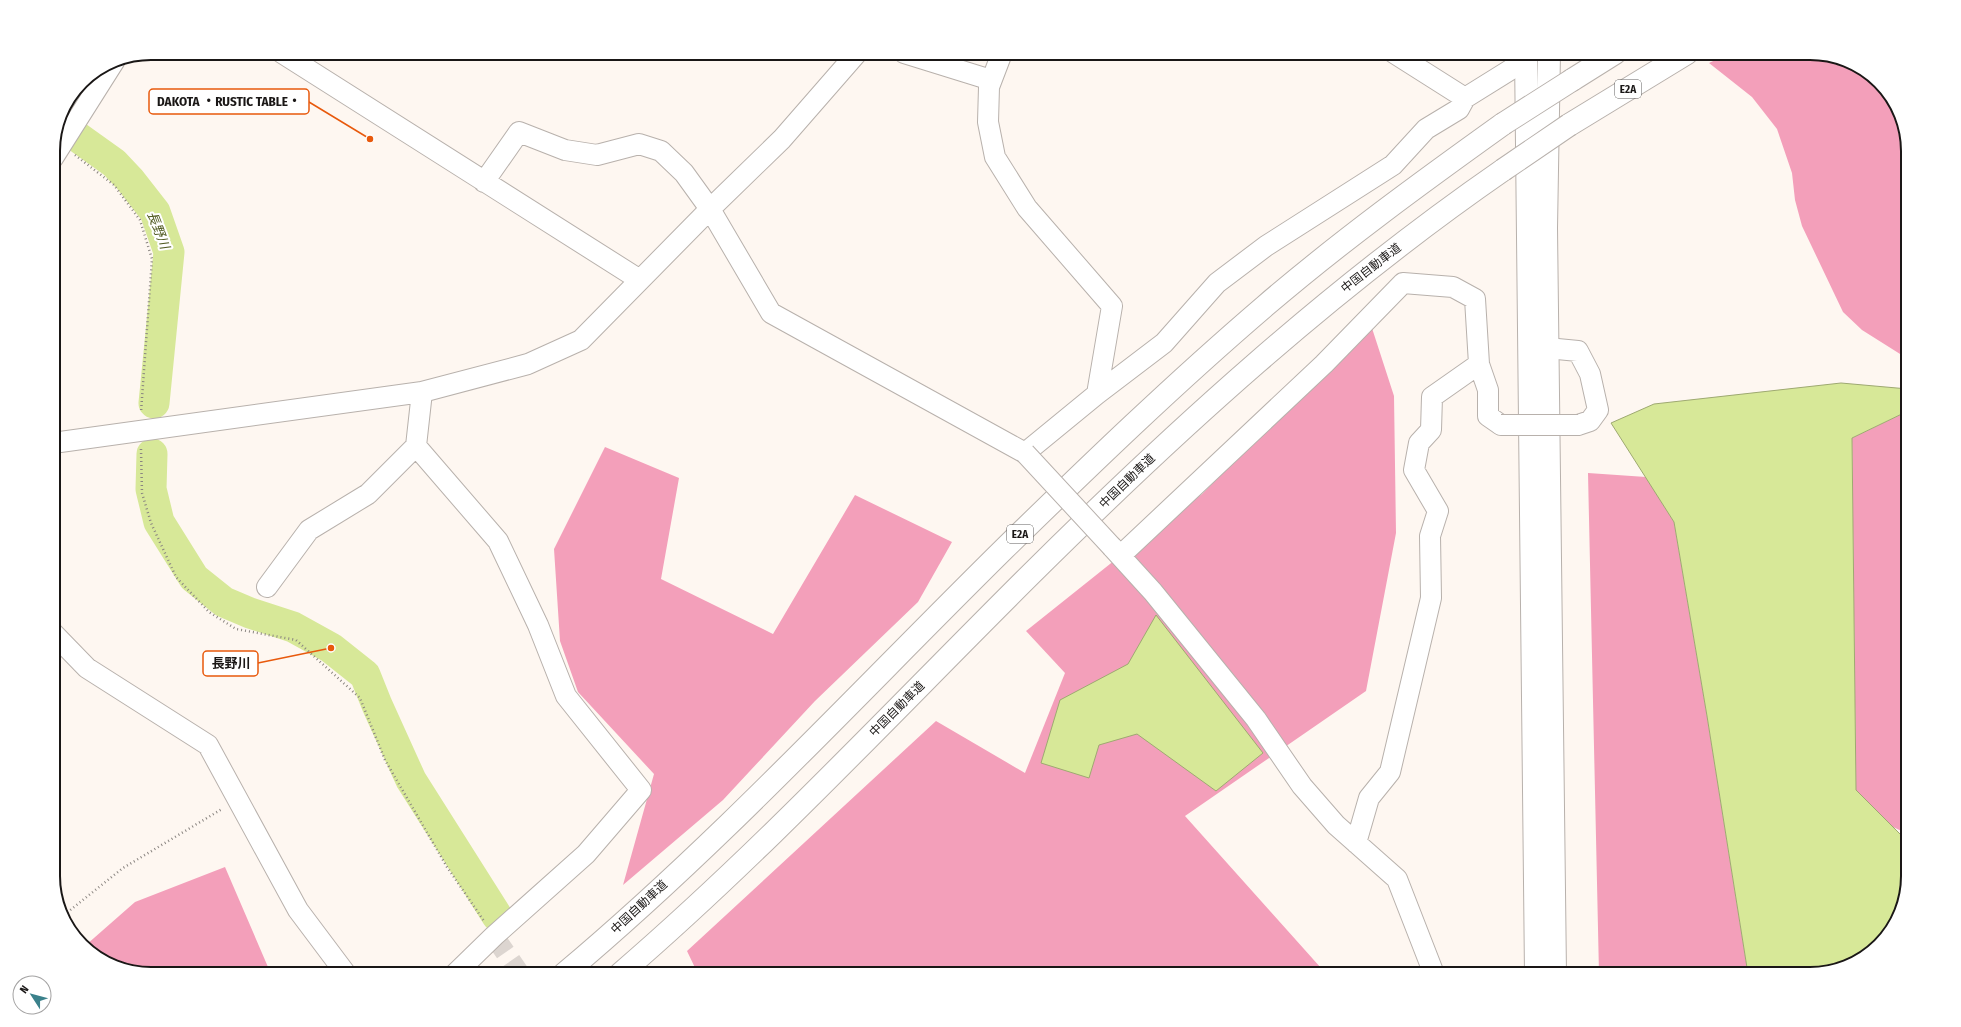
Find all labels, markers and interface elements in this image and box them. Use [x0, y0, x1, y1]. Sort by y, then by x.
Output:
road number: E2A [1615, 80, 1641, 98]
callout: DAKOTA ・RUSTIC TABLE・ [149, 89, 309, 114]
text: DAKOTA ・RUSTIC TABLE・ [157, 94, 301, 109]
water label: 長野川 [145, 209, 173, 253]
street label: 中国自動車道 [1338, 240, 1404, 296]
street label: 中国自動車道 [1096, 451, 1158, 511]
road number: E2A [1007, 525, 1033, 543]
callout: 長野川 [203, 651, 258, 676]
text: 長野川 [211, 656, 251, 671]
street label: 中国自動車道 [867, 679, 927, 739]
street label: 中国自動車道 [608, 877, 670, 937]
north arrow [12, 975, 52, 1015]
text: N [17, 983, 32, 996]

